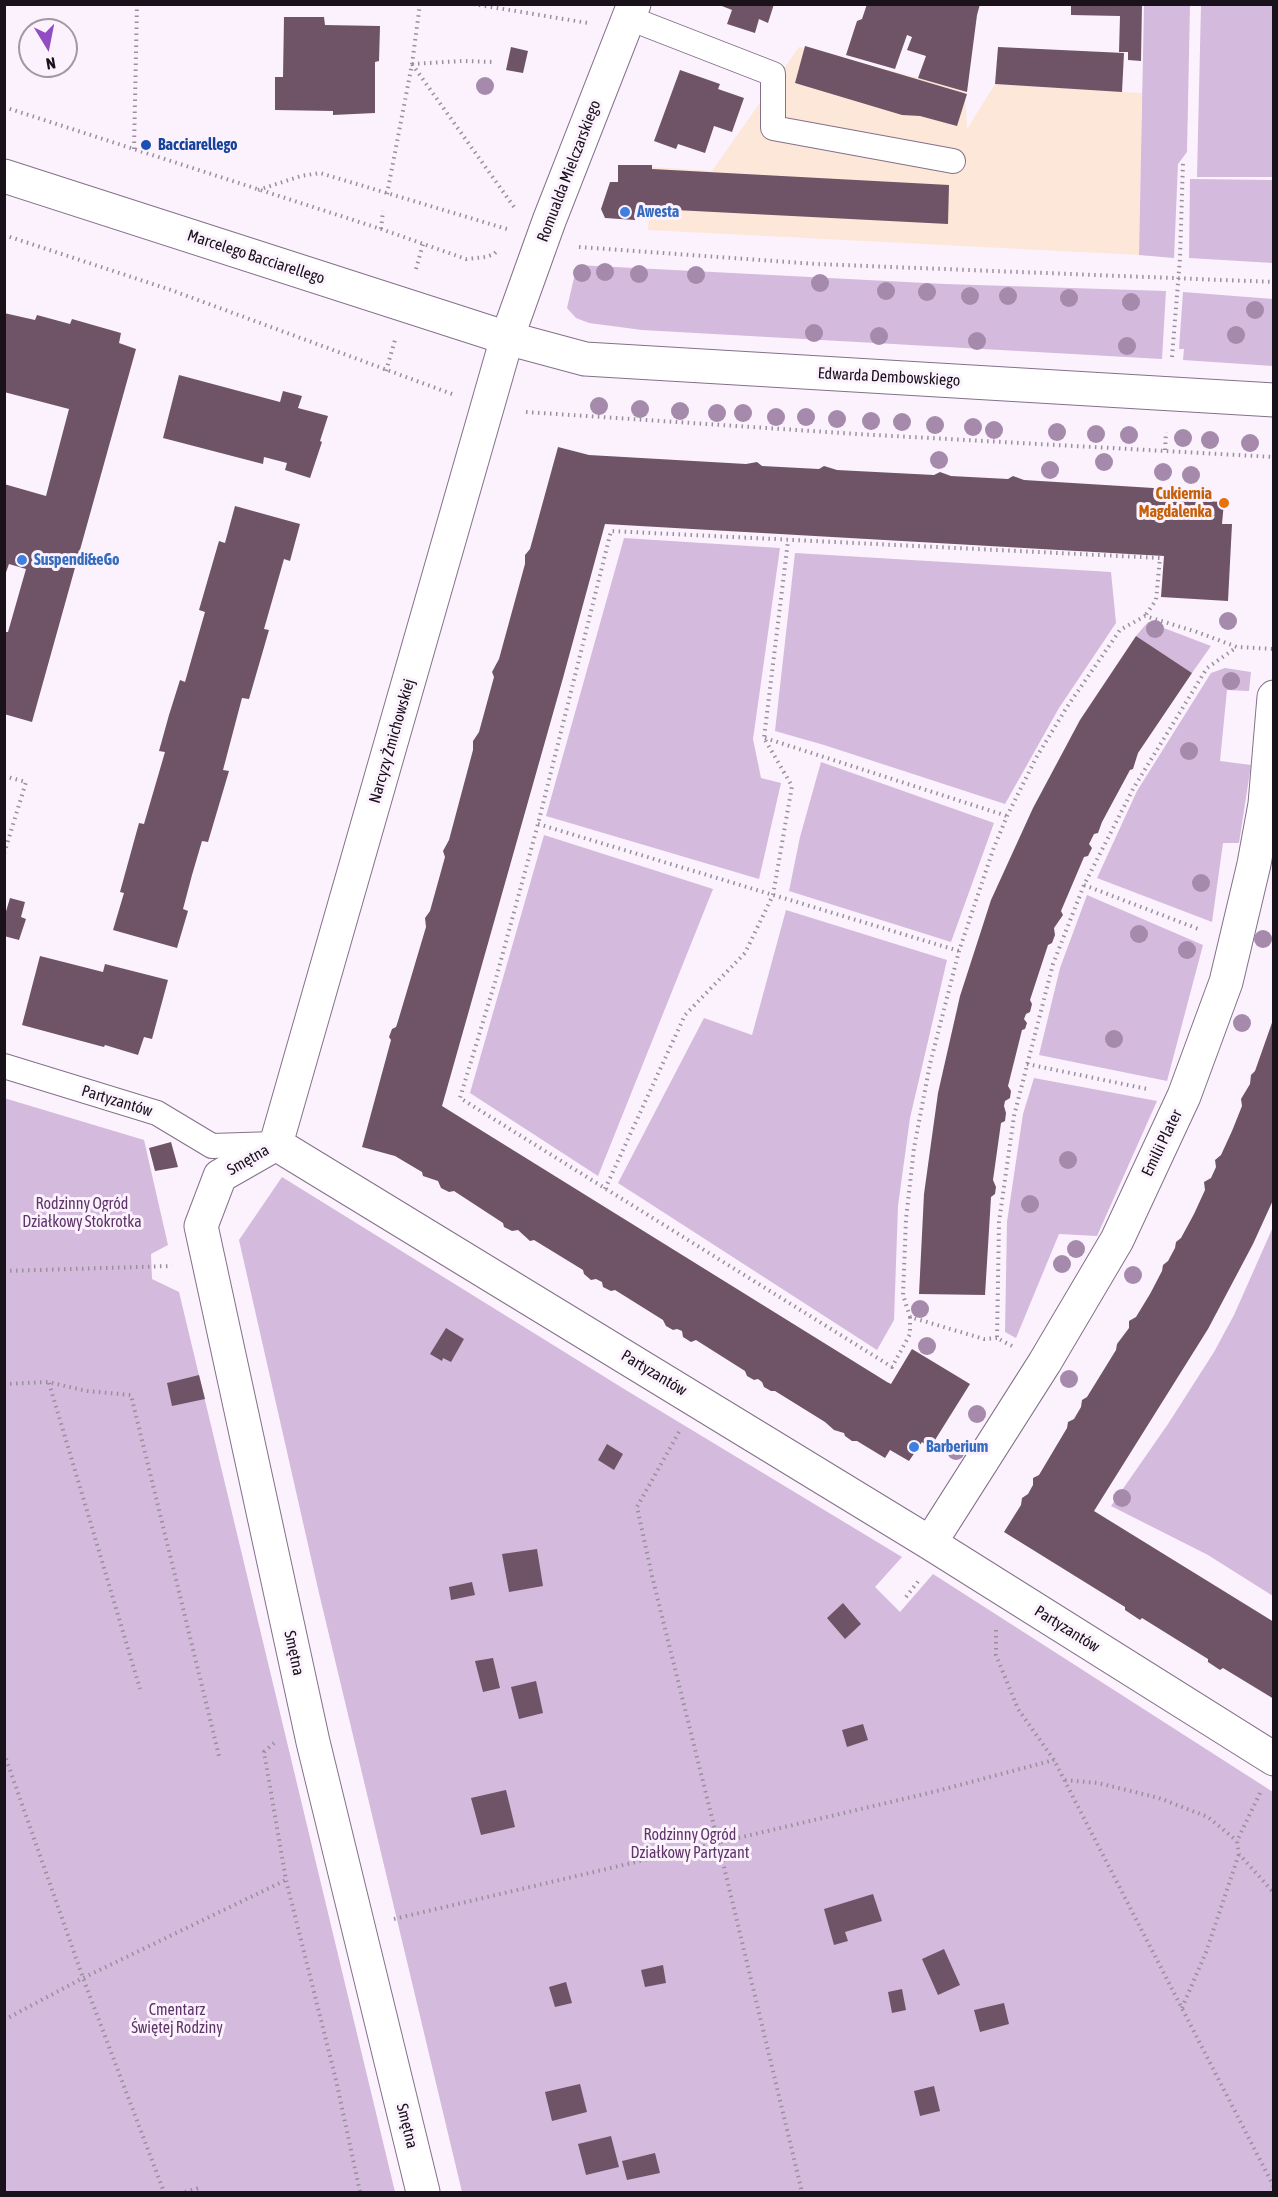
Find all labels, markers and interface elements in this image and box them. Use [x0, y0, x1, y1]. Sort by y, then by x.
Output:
north arrow [18, 18, 78, 78]
text: N [45, 54, 57, 73]
street label: Romualda Mielczarskiego [533, 97, 605, 245]
place label: Bacciarellego [158, 135, 238, 155]
marker: Bacciarellego [139, 138, 153, 152]
place label: Awesta [637, 202, 679, 222]
marker: Awesta [618, 205, 632, 219]
street label: Marcelego Bacciarellego [185, 226, 327, 288]
street label: Edwarda Dembowskiego [817, 364, 961, 390]
place label: Cukiernia Magdalenka [1139, 484, 1212, 522]
marker: Cukiernia Magdalenka [1217, 496, 1231, 510]
place label: Suspendi&eGo [34, 550, 120, 570]
marker: Suspendi&eGo [15, 553, 29, 567]
street label: Narcyzy Żmichowskiej [365, 677, 419, 805]
street label: Partyzantów [79, 1081, 155, 1121]
street label: Emilii Plater [1138, 1107, 1186, 1179]
street label: Smętna [224, 1140, 272, 1180]
park label: Rodzinny Ogród Działkowy Stokrotka [22, 1194, 142, 1232]
street label: Partyzantów [618, 1346, 690, 1400]
place label: Barberium [926, 1437, 988, 1457]
marker: Barberium [907, 1440, 921, 1454]
street label: Partyzantów [1031, 1602, 1103, 1656]
street label: Smętna [280, 1629, 308, 1677]
park label: Rodzinny Ogród Działkowy Partyzant [631, 1825, 749, 1863]
park label: Cmentarz Świętej Rodziny [131, 2000, 223, 2038]
street label: Smętna [392, 2102, 422, 2150]

